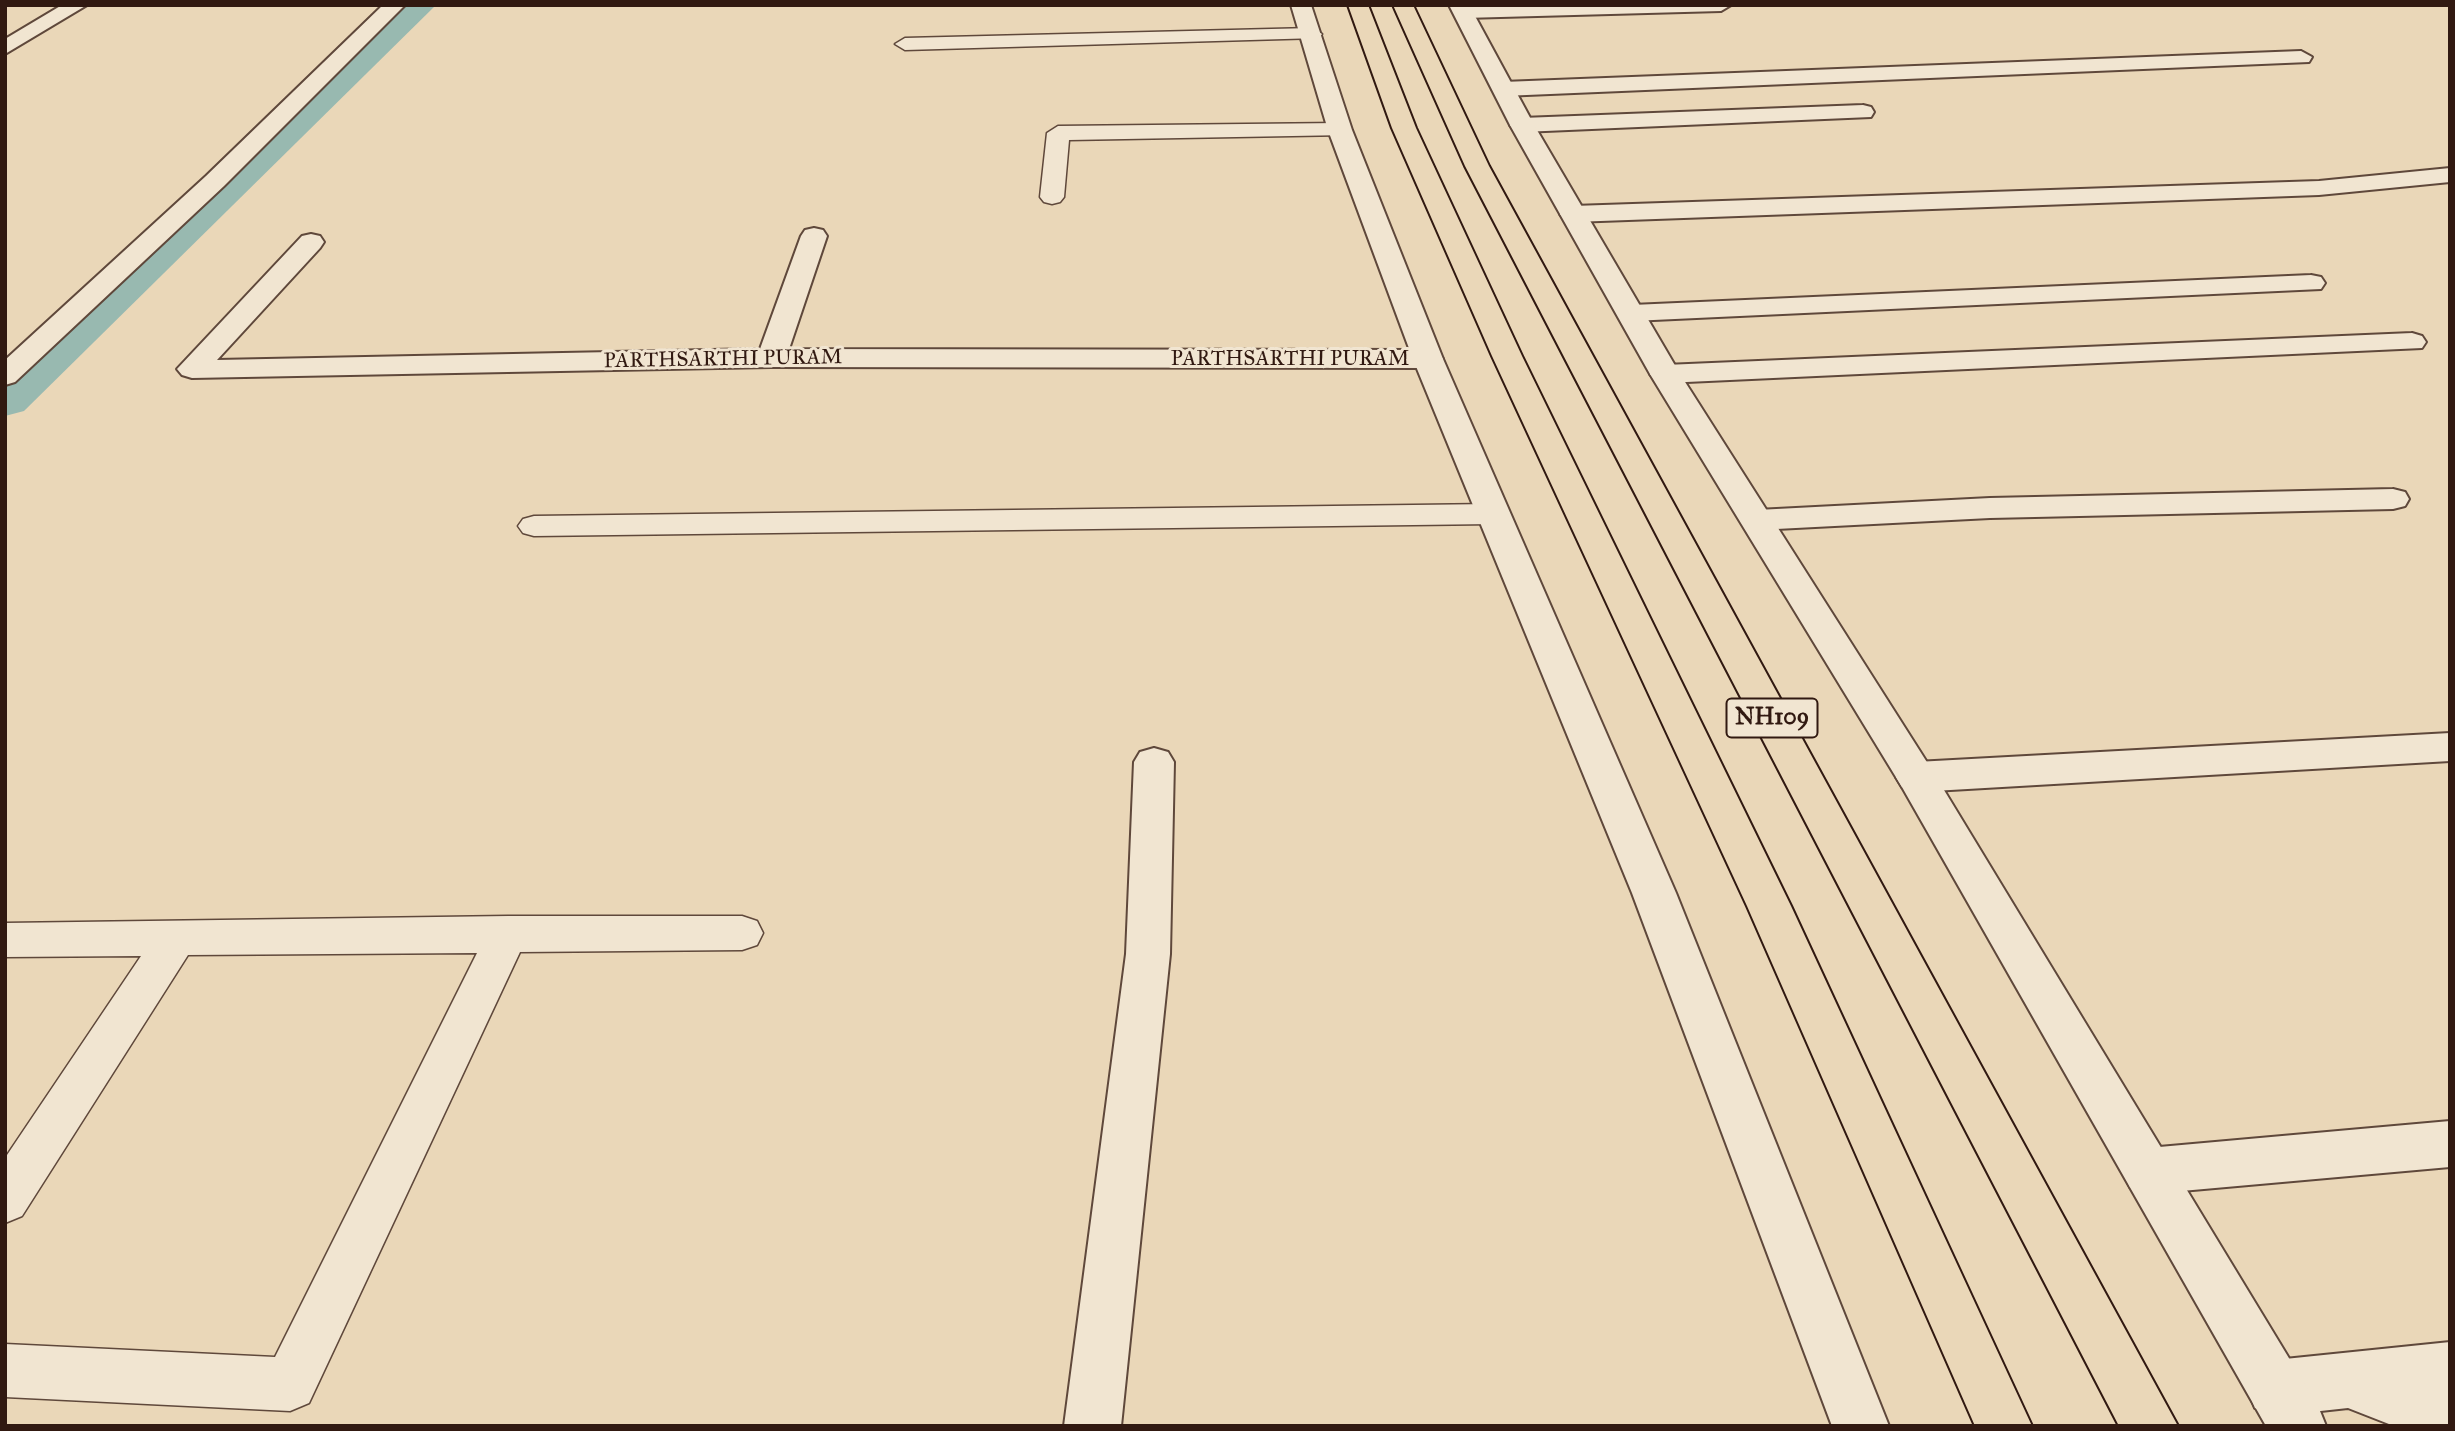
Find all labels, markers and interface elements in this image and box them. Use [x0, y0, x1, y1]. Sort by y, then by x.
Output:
street label: PARTHSARTHI PURAM [604, 345, 842, 375]
street label: PARTHSARTHI PURAM [1171, 347, 1409, 373]
road number: NH109 [1726, 698, 1817, 738]

